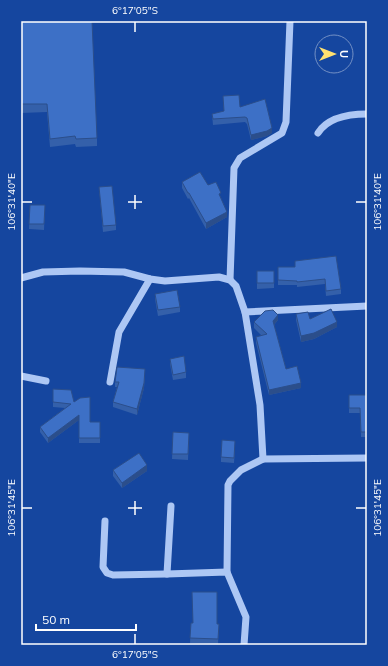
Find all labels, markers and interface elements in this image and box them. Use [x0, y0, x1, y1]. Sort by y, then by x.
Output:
text: 6°17'05"S [112, 4, 158, 17]
north arrow [314, 34, 354, 74]
text: U [337, 50, 351, 58]
text: 106°31'40"E [5, 173, 18, 231]
text: 106°31'40"E [371, 173, 384, 231]
text: 106°31'45"E [5, 479, 18, 537]
text: 106°31'45"E [371, 479, 384, 537]
scale bar [36, 606, 136, 632]
text: 50 m [42, 612, 70, 627]
text: 6°17'05"S [112, 648, 158, 661]

